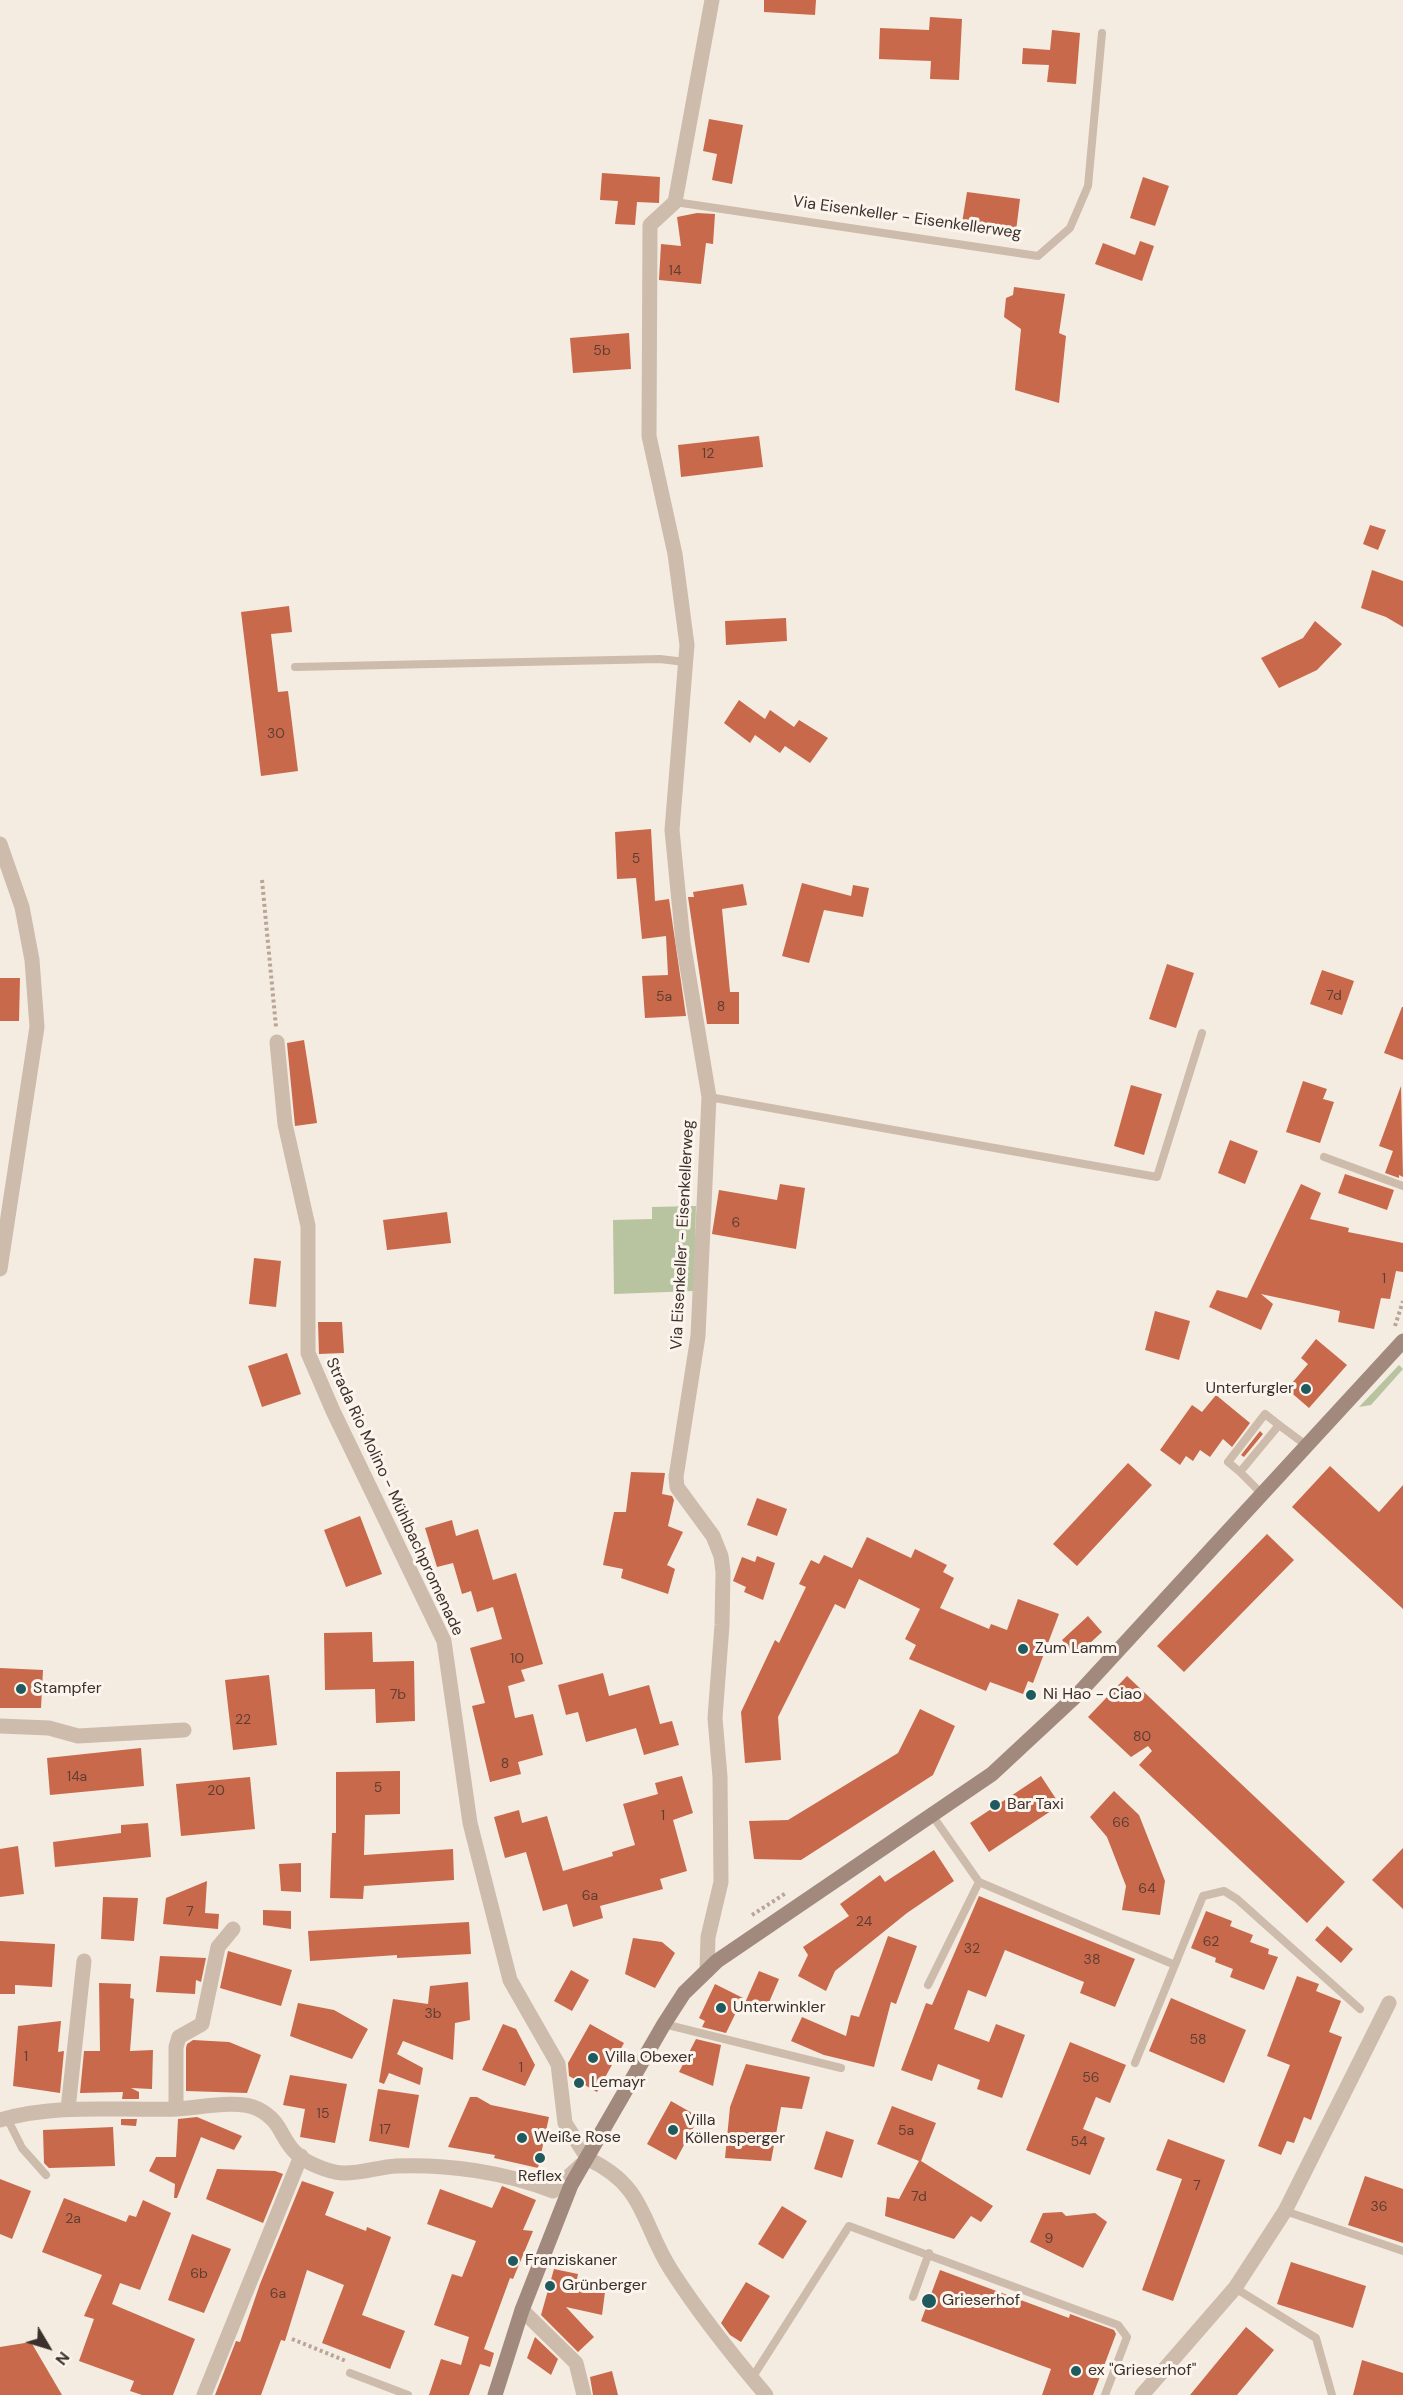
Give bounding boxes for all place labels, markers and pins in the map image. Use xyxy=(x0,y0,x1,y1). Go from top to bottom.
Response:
place label: Unterfurgler xyxy=(1205,1379,1294,1399)
marker: Unterfurgler xyxy=(1299,1382,1313,1396)
place label: Zum Lamm xyxy=(1035,1639,1117,1659)
marker: Zum Lamm xyxy=(1016,1642,1030,1656)
place label: Stampfer xyxy=(33,1679,102,1699)
marker: Stampfer xyxy=(14,1682,28,1696)
place label: Ni Hao - Ciao xyxy=(1043,1685,1142,1705)
marker: Ni Hao - Ciao xyxy=(1024,1688,1038,1702)
place label: Bar Taxi xyxy=(1007,1795,1064,1815)
marker: Bar Taxi xyxy=(988,1798,1002,1812)
place label: Unterwinkler xyxy=(733,1998,826,2018)
marker: Unterwinkler xyxy=(714,2001,728,2015)
place label: Villa Obexer xyxy=(605,2048,693,2068)
marker: Villa Obexer xyxy=(586,2051,600,2065)
place label: Lemayr xyxy=(591,2073,646,2093)
marker: Lemayr xyxy=(572,2076,586,2090)
place label: Villa Köllensperger xyxy=(685,2111,785,2149)
marker: Villa Köllensperger xyxy=(666,2123,680,2137)
place label: Weiße Rose xyxy=(534,2128,621,2148)
marker: Weiße Rose xyxy=(515,2131,529,2145)
marker: Reflex xyxy=(533,2151,547,2165)
place label: Reflex xyxy=(518,2167,562,2187)
place label: Franziskaner xyxy=(525,2251,617,2271)
marker: Franziskaner xyxy=(506,2254,520,2268)
place label: Grünberger xyxy=(562,2276,647,2296)
marker: Grünberger xyxy=(543,2279,557,2293)
place label: Grieserhof xyxy=(942,2291,1020,2311)
marker: Grieserhof xyxy=(920,2292,938,2310)
place label: ex "Grieserhof" xyxy=(1088,2361,1196,2381)
marker: ex "Grieserhof" xyxy=(1069,2364,1083,2378)

